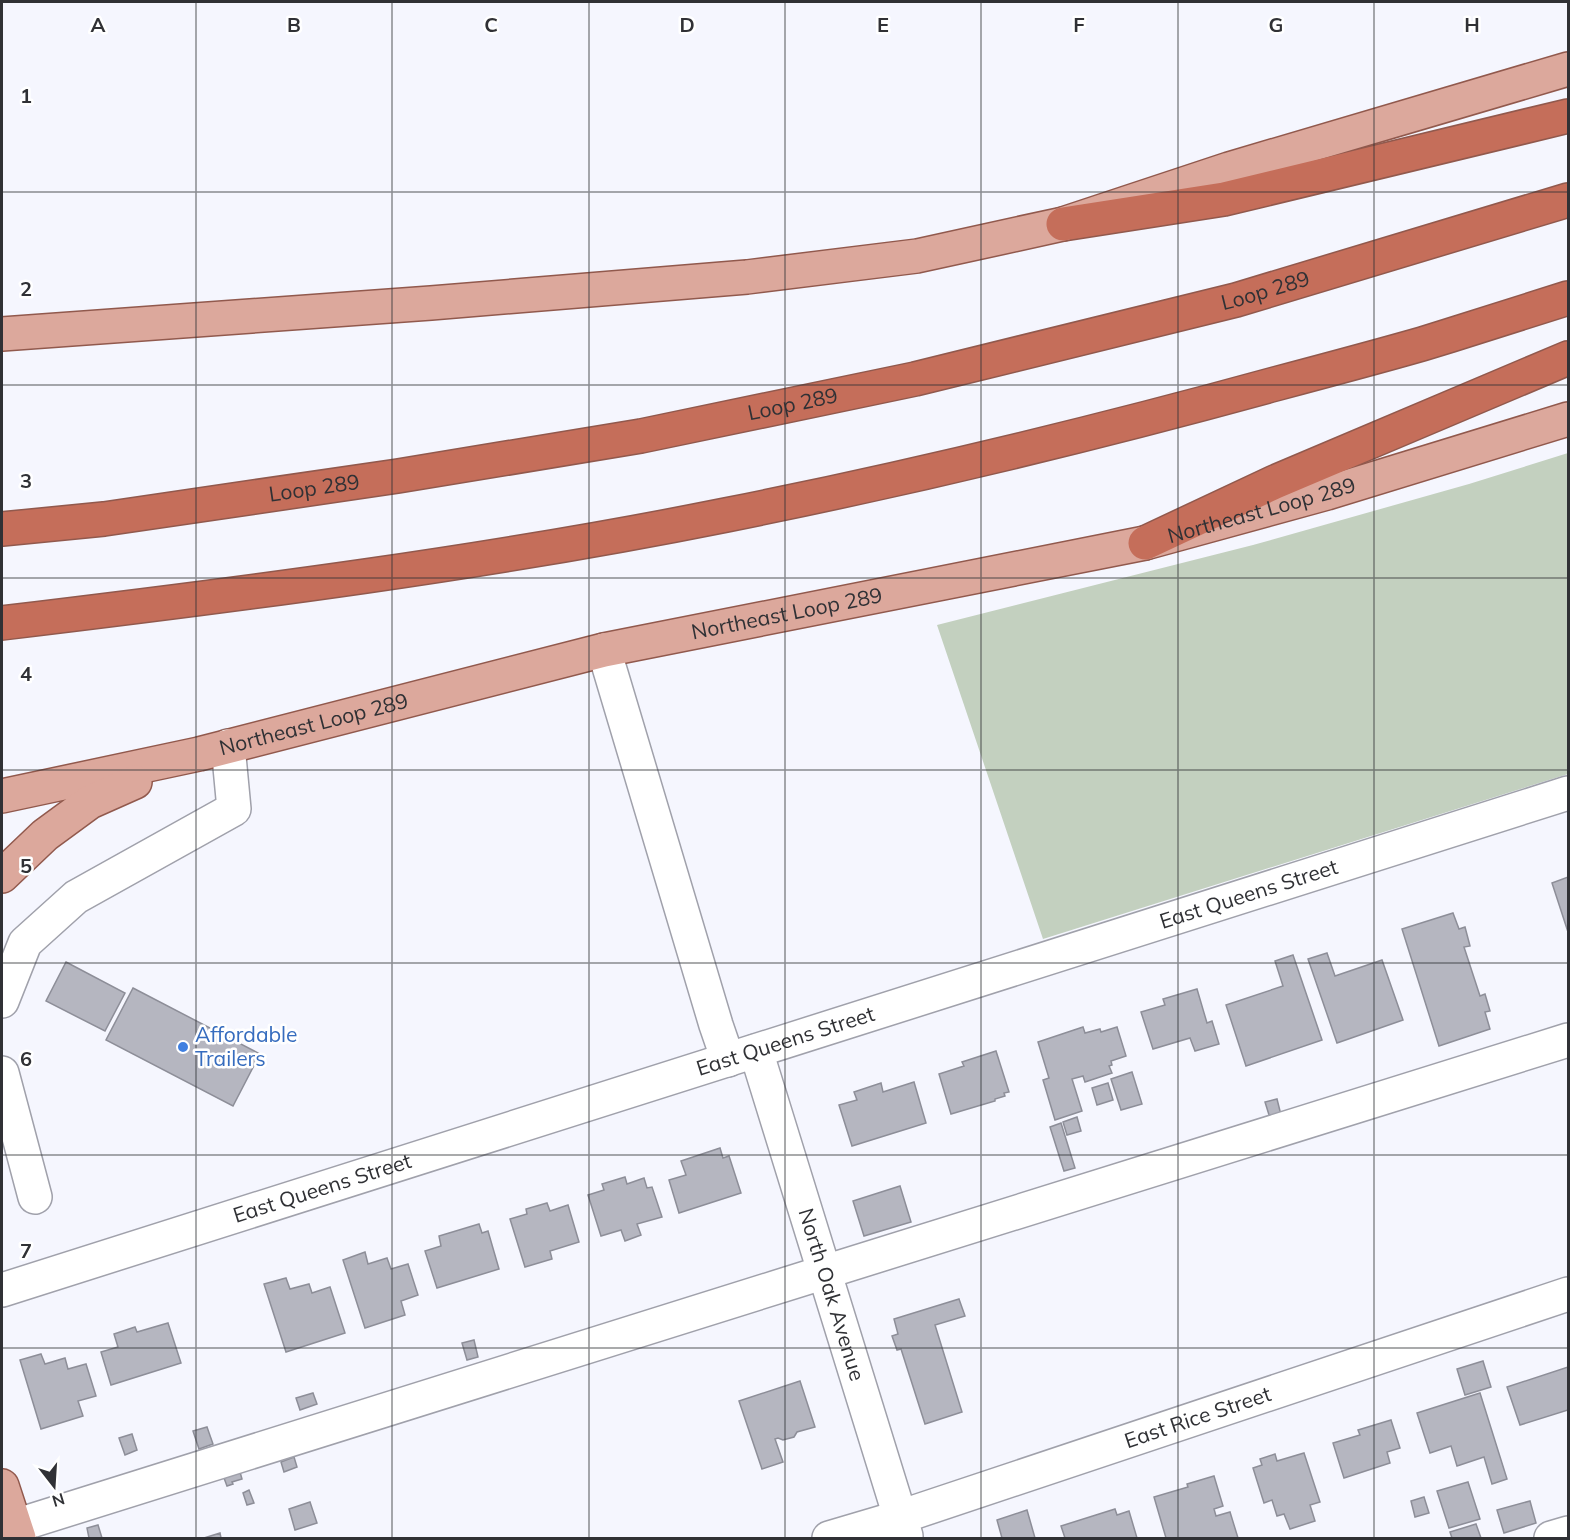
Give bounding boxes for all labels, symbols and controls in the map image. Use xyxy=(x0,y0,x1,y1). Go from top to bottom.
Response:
text: A xyxy=(91,12,106,37)
text: B xyxy=(287,12,301,37)
text: C xyxy=(484,12,498,37)
text: D xyxy=(679,12,695,37)
text: E xyxy=(877,12,889,37)
text: F xyxy=(1073,12,1085,37)
text: G xyxy=(1269,12,1283,37)
text: H xyxy=(1464,12,1480,37)
text: 1 xyxy=(20,83,32,108)
street label: Loop 289 xyxy=(1218,265,1313,315)
text: 2 xyxy=(20,276,32,301)
street label: Loop 289 xyxy=(745,381,840,425)
text: 3 xyxy=(20,468,32,493)
street label: Loop 289 xyxy=(267,468,361,507)
street label: Northeast Loop 289 xyxy=(1164,471,1358,548)
street label: Northeast Loop 289 xyxy=(689,581,884,644)
text: 4 xyxy=(20,661,32,686)
street label: Northeast Loop 289 xyxy=(216,687,411,760)
text: 5 xyxy=(20,853,32,878)
street label: East Queens Street xyxy=(1156,853,1341,934)
street label: East Queens Street xyxy=(693,1000,878,1081)
place label: Affordable Trailers xyxy=(195,1021,298,1071)
marker: Affordable Trailers xyxy=(176,1040,190,1054)
text: 6 xyxy=(20,1046,32,1071)
street label: East Queens Street xyxy=(230,1147,414,1228)
street label: North Oak Avenue xyxy=(793,1205,871,1384)
text: 7 xyxy=(20,1238,32,1263)
street label: East Rice Street xyxy=(1121,1380,1274,1453)
north arrow xyxy=(24,1456,84,1516)
text: N xyxy=(50,1489,67,1512)

